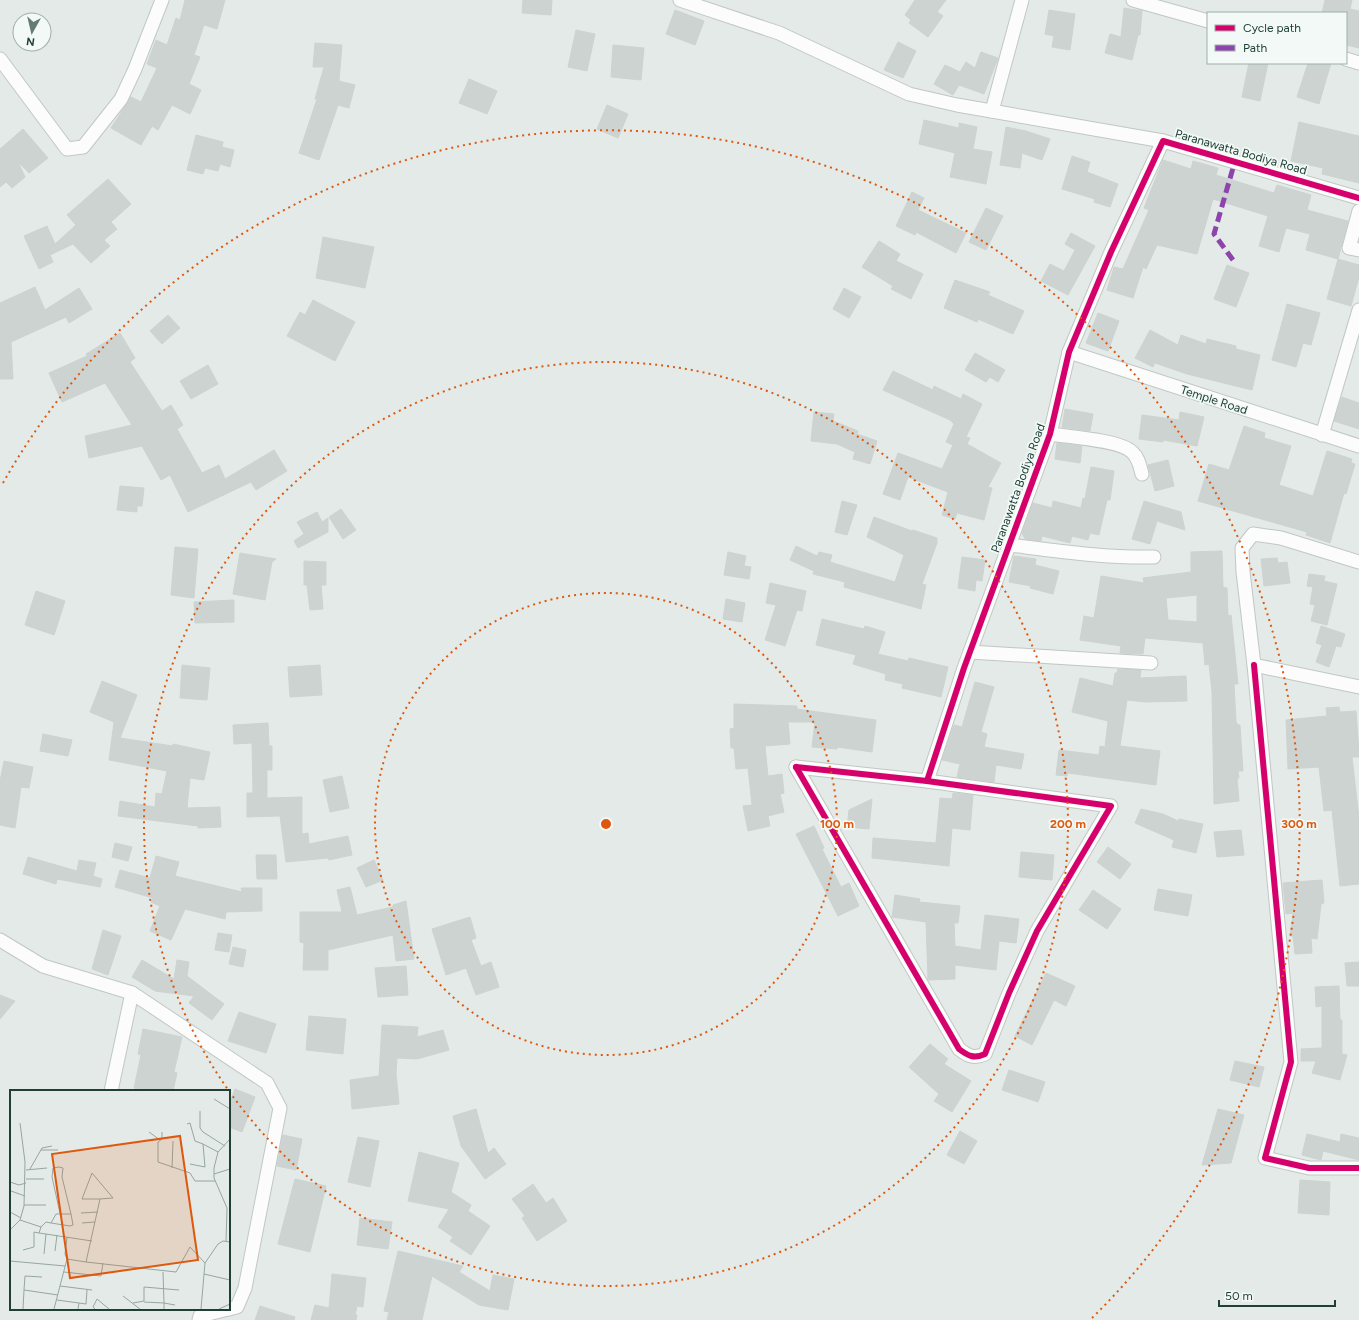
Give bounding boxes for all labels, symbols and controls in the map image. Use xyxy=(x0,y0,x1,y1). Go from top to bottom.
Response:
north arrow xyxy=(12,12,52,52)
legend xyxy=(1207,12,1347,64)
text: Cycle path xyxy=(1243,21,1301,35)
text: N xyxy=(26,34,36,48)
text: Path xyxy=(1243,41,1267,55)
street label: Paranawatta Bodiya Road xyxy=(1174,126,1308,178)
street label: Temple Road xyxy=(1179,383,1249,417)
street label: Paranawatta Bodiya Road xyxy=(988,422,1048,554)
centre of rings xyxy=(599,817,613,831)
text: 100 m xyxy=(820,817,854,831)
text: 200 m xyxy=(1050,817,1086,831)
text: 300 m xyxy=(1281,817,1317,831)
inset map xyxy=(10,1090,230,1310)
scale bar xyxy=(1219,1282,1335,1308)
text: 50 m xyxy=(1225,1289,1253,1303)

